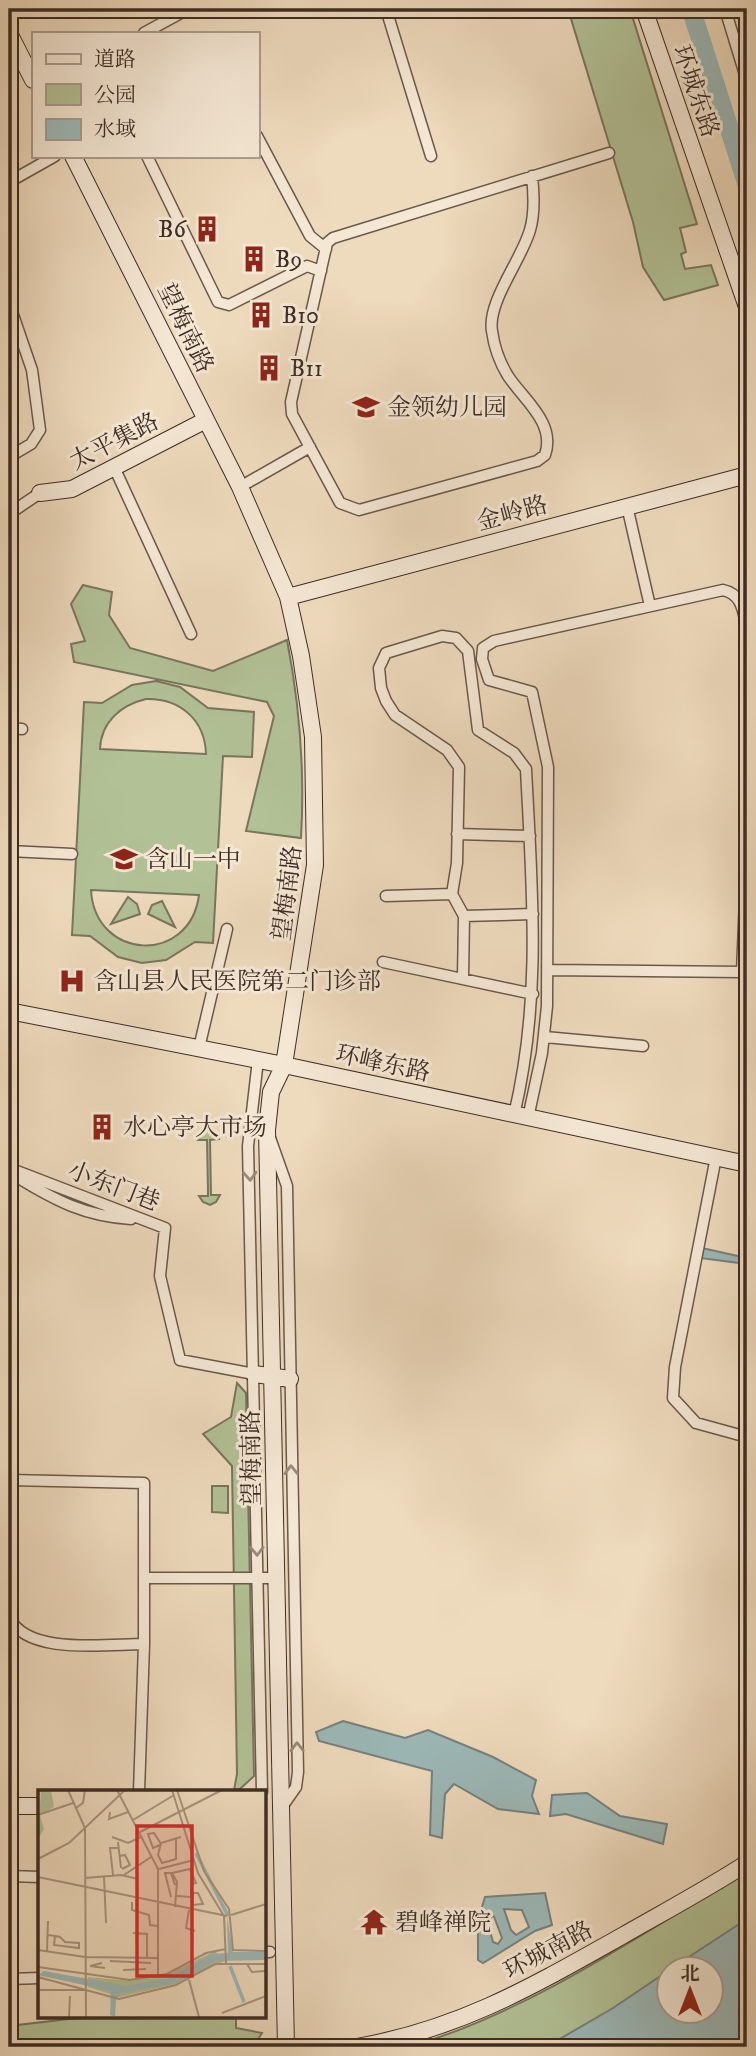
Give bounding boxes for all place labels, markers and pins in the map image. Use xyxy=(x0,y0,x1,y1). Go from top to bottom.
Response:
building icon: B6 xyxy=(192,214,222,244)
place label: B6 xyxy=(158,215,188,245)
building icon: B9 xyxy=(239,244,269,274)
place label: B9 xyxy=(275,245,302,275)
building icon: B10 xyxy=(246,300,276,330)
place label: B10 xyxy=(282,301,319,331)
building icon: B11 xyxy=(254,353,284,383)
place label: B11 xyxy=(290,354,323,384)
school or university icon: 金领幼儿园 xyxy=(351,392,381,422)
place label: 金领幼儿园 xyxy=(387,393,507,423)
school or university icon: 含山一中 xyxy=(109,844,139,874)
place label: 含山一中 xyxy=(145,845,241,875)
hospital icon: 含山县人民医院第二门诊部 xyxy=(57,966,87,996)
place label: 含山县人民医院第二门诊部 xyxy=(93,967,381,997)
building icon: 水心亭大市场 xyxy=(87,1112,117,1142)
place label: 水心亭大市场 xyxy=(123,1113,267,1143)
temple icon: 碧峰禅院 xyxy=(359,1907,389,1937)
place label: 碧峰禅院 xyxy=(395,1908,491,1938)

